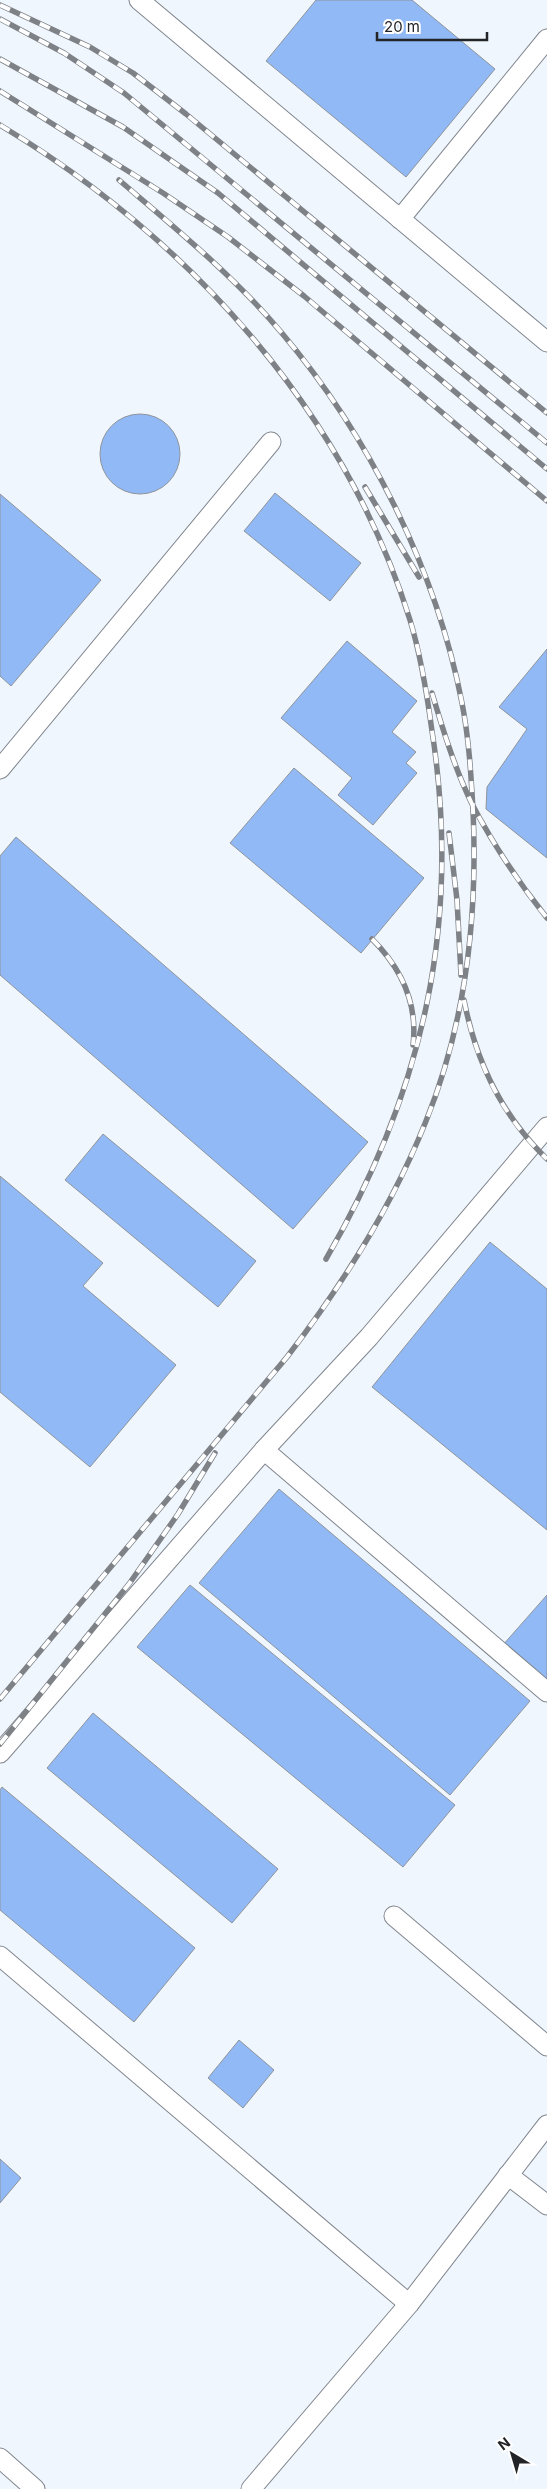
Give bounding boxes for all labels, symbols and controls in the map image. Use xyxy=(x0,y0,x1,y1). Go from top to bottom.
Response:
scale bar xyxy=(377,10,487,42)
text: 20 m xyxy=(384,17,420,36)
north arrow xyxy=(487,2429,537,2479)
text: N xyxy=(494,2433,513,2453)

